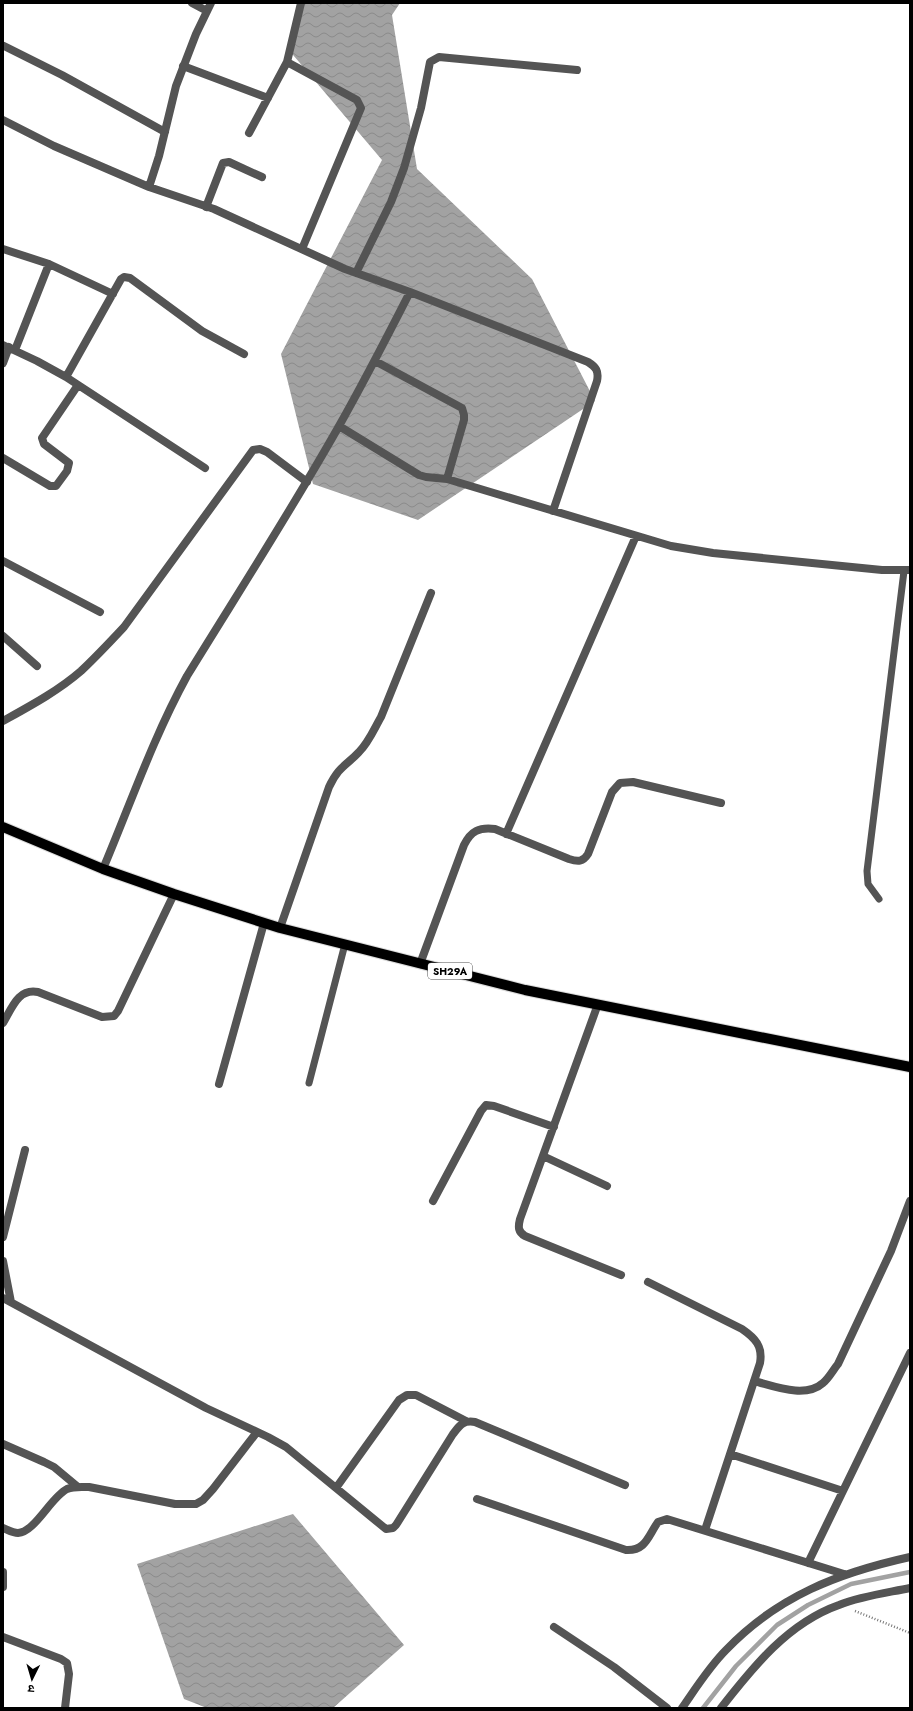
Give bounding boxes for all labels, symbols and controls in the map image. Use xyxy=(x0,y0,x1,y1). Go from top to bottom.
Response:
road number: SH29A xyxy=(428,963,472,979)
north arrow xyxy=(12,1659,52,1699)
text: उ xyxy=(27,1681,35,1697)

